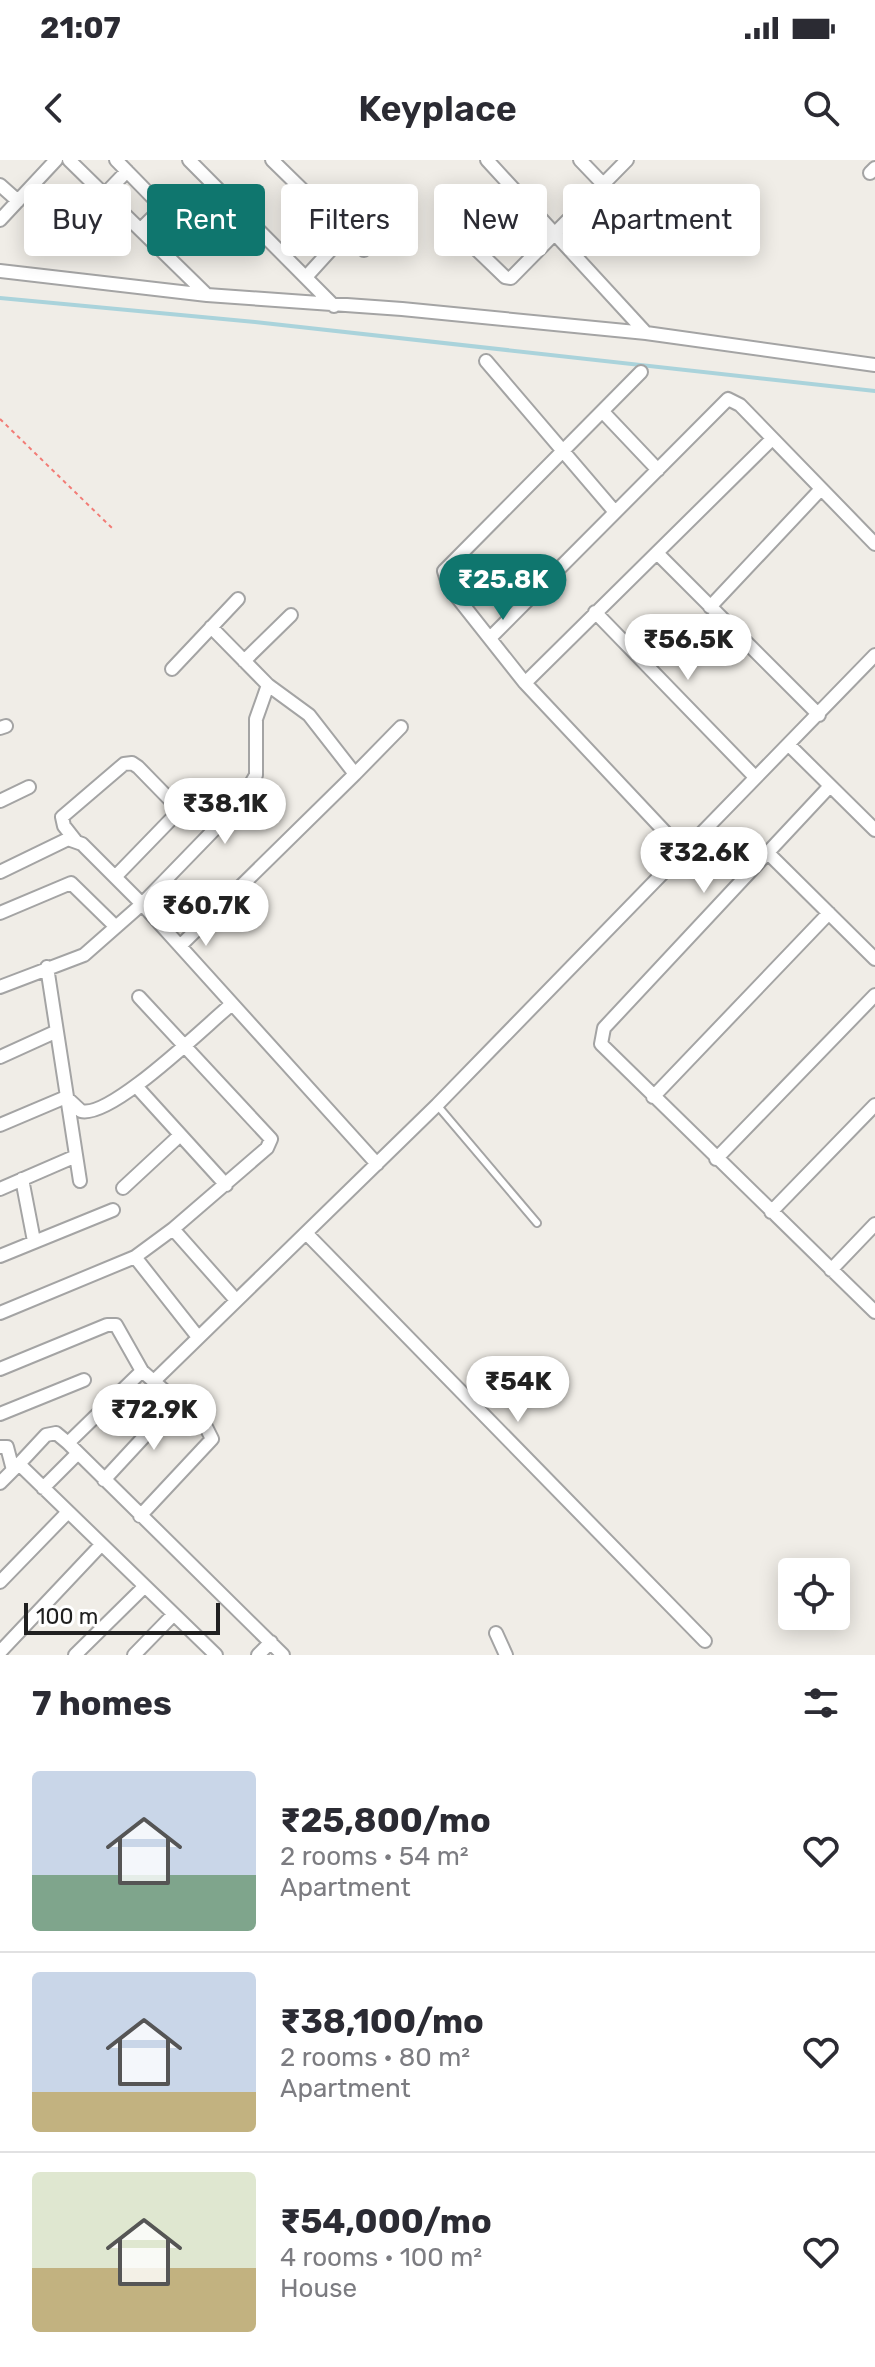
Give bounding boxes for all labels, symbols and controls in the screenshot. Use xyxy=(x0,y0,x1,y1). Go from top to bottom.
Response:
text: 21:07 xyxy=(40,10,121,46)
icon: back xyxy=(32,86,76,130)
icon: search xyxy=(799,86,843,130)
text: Keyplace xyxy=(358,87,517,130)
chip: Buy xyxy=(24,184,131,256)
chip: Rent xyxy=(147,184,265,256)
chip: Filters xyxy=(281,184,418,256)
chip: New xyxy=(434,184,547,256)
chip: Apartment xyxy=(563,184,760,256)
pin: ₹25.8K xyxy=(438,554,568,622)
text: ₹25.8K xyxy=(457,564,549,595)
pin: ₹56.5K xyxy=(623,614,753,682)
text: ₹56.5K xyxy=(643,624,733,655)
pin: ₹38.1K xyxy=(160,778,290,846)
text: ₹38.1K xyxy=(182,788,268,819)
pin: ₹32.6K xyxy=(639,827,769,895)
text: ₹32.6K xyxy=(658,837,750,868)
pin: ₹60.7K xyxy=(141,880,271,948)
text: ₹60.7K xyxy=(162,890,250,921)
pin: ₹54K xyxy=(471,1356,565,1424)
text: ₹54K xyxy=(484,1366,552,1397)
pin: ₹72.9K xyxy=(89,1384,219,1452)
text: ₹72.9K xyxy=(110,1394,198,1425)
map controls xyxy=(778,1558,850,1630)
button: locate xyxy=(778,1558,850,1630)
scale bar xyxy=(24,1599,220,1635)
text: 100 m xyxy=(36,1603,98,1630)
icon: filters xyxy=(799,1681,843,1725)
text: 7 homes xyxy=(32,1683,172,1724)
text: ₹25,800/mo xyxy=(280,1800,491,1841)
icon: home xyxy=(96,1803,192,1899)
icon: heart xyxy=(799,1829,843,1873)
text: 2 rooms · 54 m² xyxy=(280,1841,469,1872)
text: Apartment xyxy=(280,1872,411,1903)
text: ₹38,100/mo xyxy=(280,2001,484,2042)
icon: home xyxy=(96,2004,192,2100)
icon: heart xyxy=(799,2030,843,2074)
text: 2 rooms · 80 m² xyxy=(280,2042,470,2073)
text: Apartment xyxy=(280,2073,411,2104)
text: ₹54,000/mo xyxy=(280,2201,492,2242)
icon: home xyxy=(96,2204,192,2300)
icon: heart xyxy=(799,2230,843,2274)
text: 4 rooms · 100 m² xyxy=(280,2242,482,2273)
text: House xyxy=(280,2273,357,2304)

